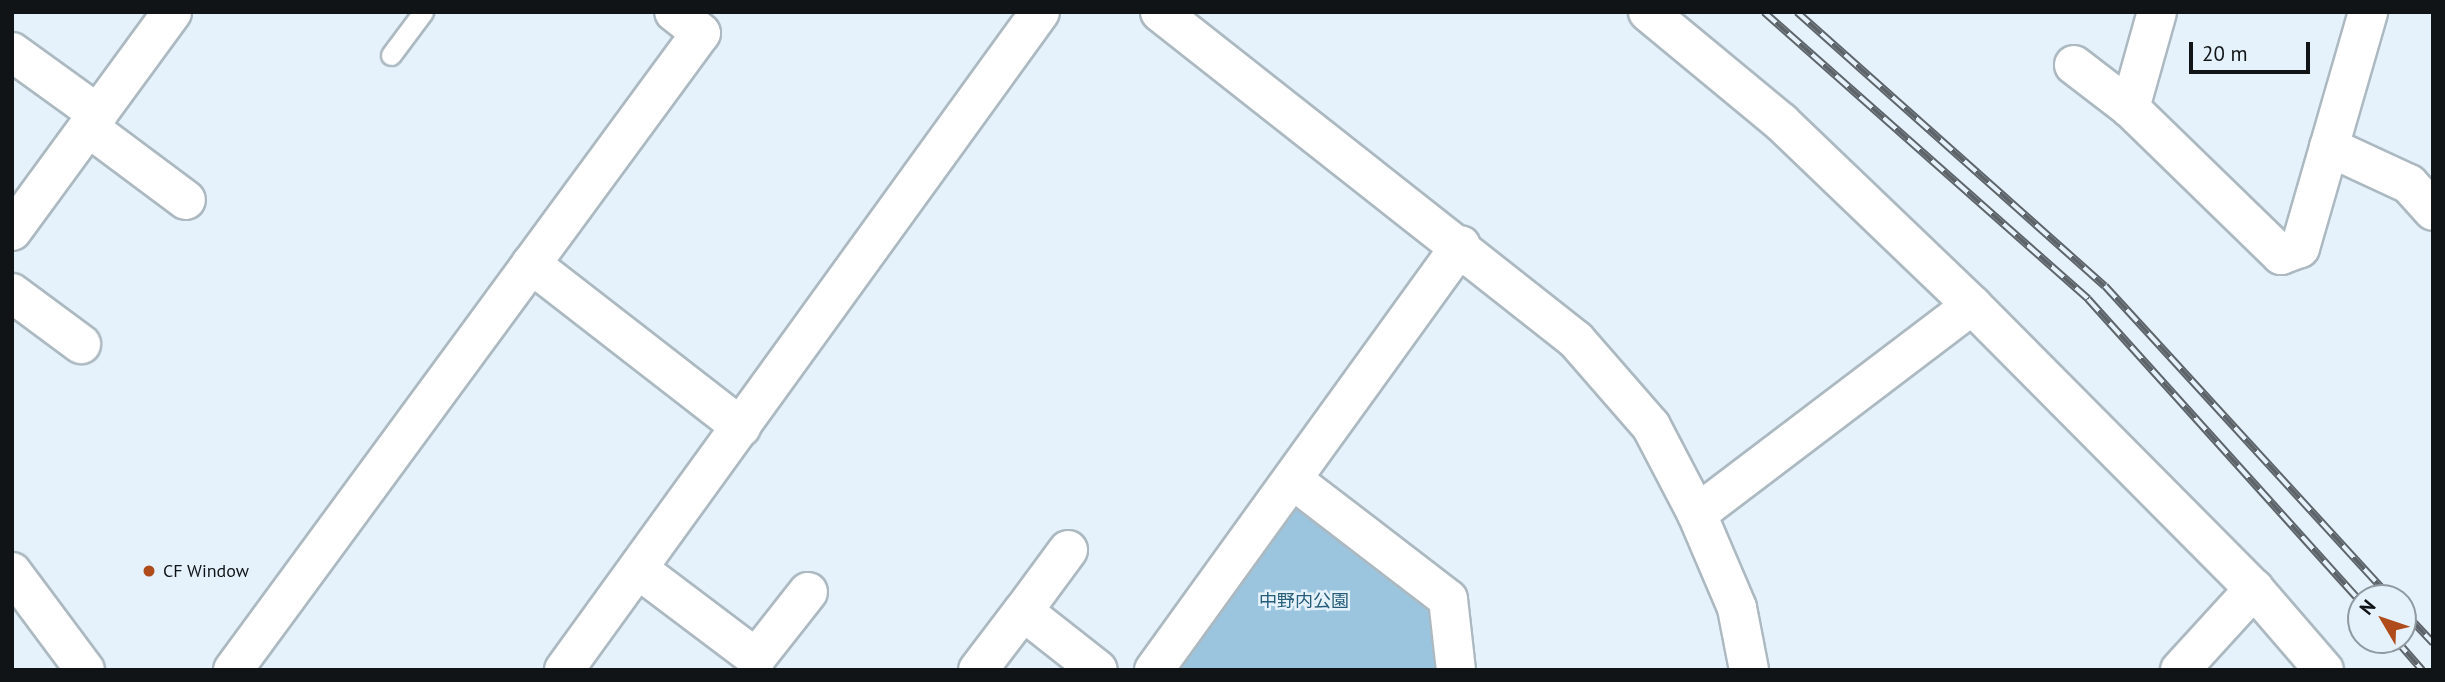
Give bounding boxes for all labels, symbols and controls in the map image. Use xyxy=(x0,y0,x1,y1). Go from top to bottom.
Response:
scale bar xyxy=(2193,28,2314,72)
text: 20 m xyxy=(2202,40,2248,67)
place label: CF Window xyxy=(163,560,249,582)
marker: CF Window xyxy=(141,563,157,579)
north arrow xyxy=(2347,584,2417,654)
park label: 中野内公園 xyxy=(1259,590,1349,612)
text: N xyxy=(2354,595,2380,619)

